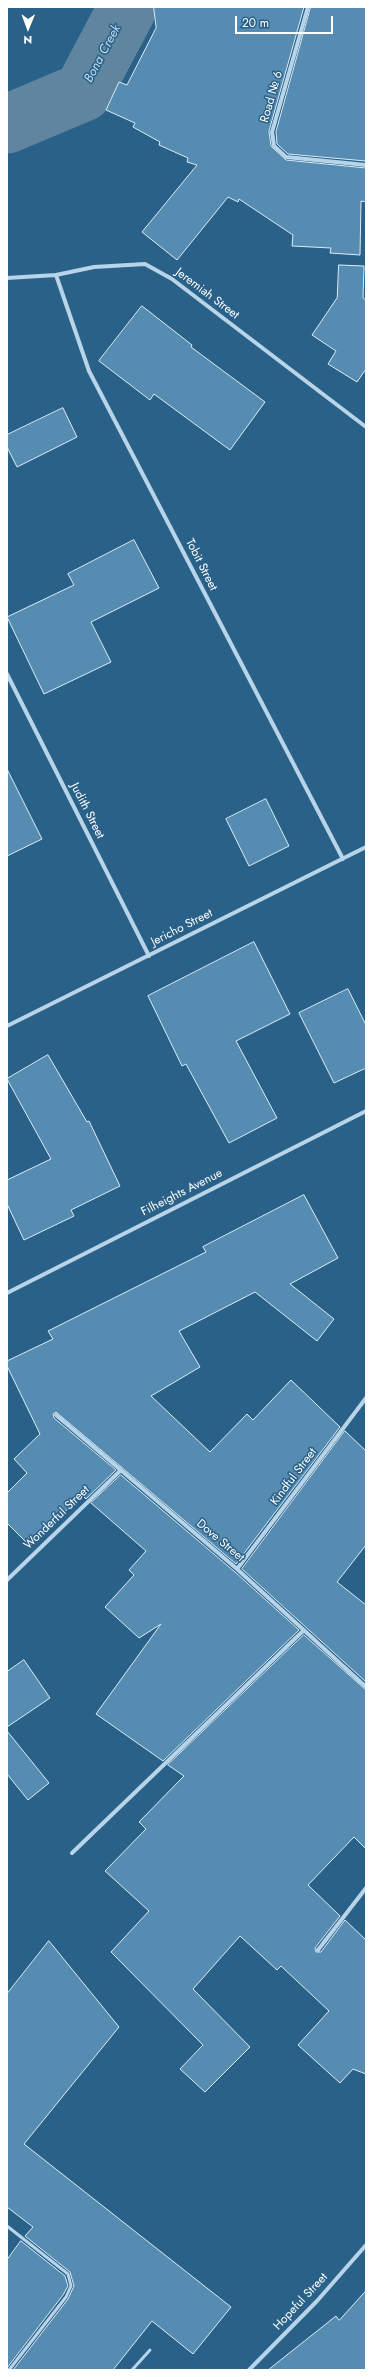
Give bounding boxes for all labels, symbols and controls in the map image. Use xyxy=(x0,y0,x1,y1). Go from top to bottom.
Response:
north arrow xyxy=(8,8,48,48)
scale bar xyxy=(237,8,335,34)
text: 20 m xyxy=(242,14,269,32)
water label: Bona Creek xyxy=(81,23,125,85)
text: N xyxy=(23,32,32,48)
street label: Road № 6 xyxy=(258,70,286,124)
street label: Jeremiah Street xyxy=(172,265,242,323)
street label: Tobit Street xyxy=(182,537,220,593)
street label: Judith Street xyxy=(67,781,107,841)
street label: Jericho Street xyxy=(149,906,215,950)
street label: Filheights Avenue xyxy=(139,1166,225,1220)
street label: Kindful Street xyxy=(268,1446,320,1508)
street label: Wonderful Street xyxy=(21,1483,93,1553)
street label: Dove Street xyxy=(193,1517,247,1565)
street label: Hopeful Street xyxy=(271,2270,331,2334)

